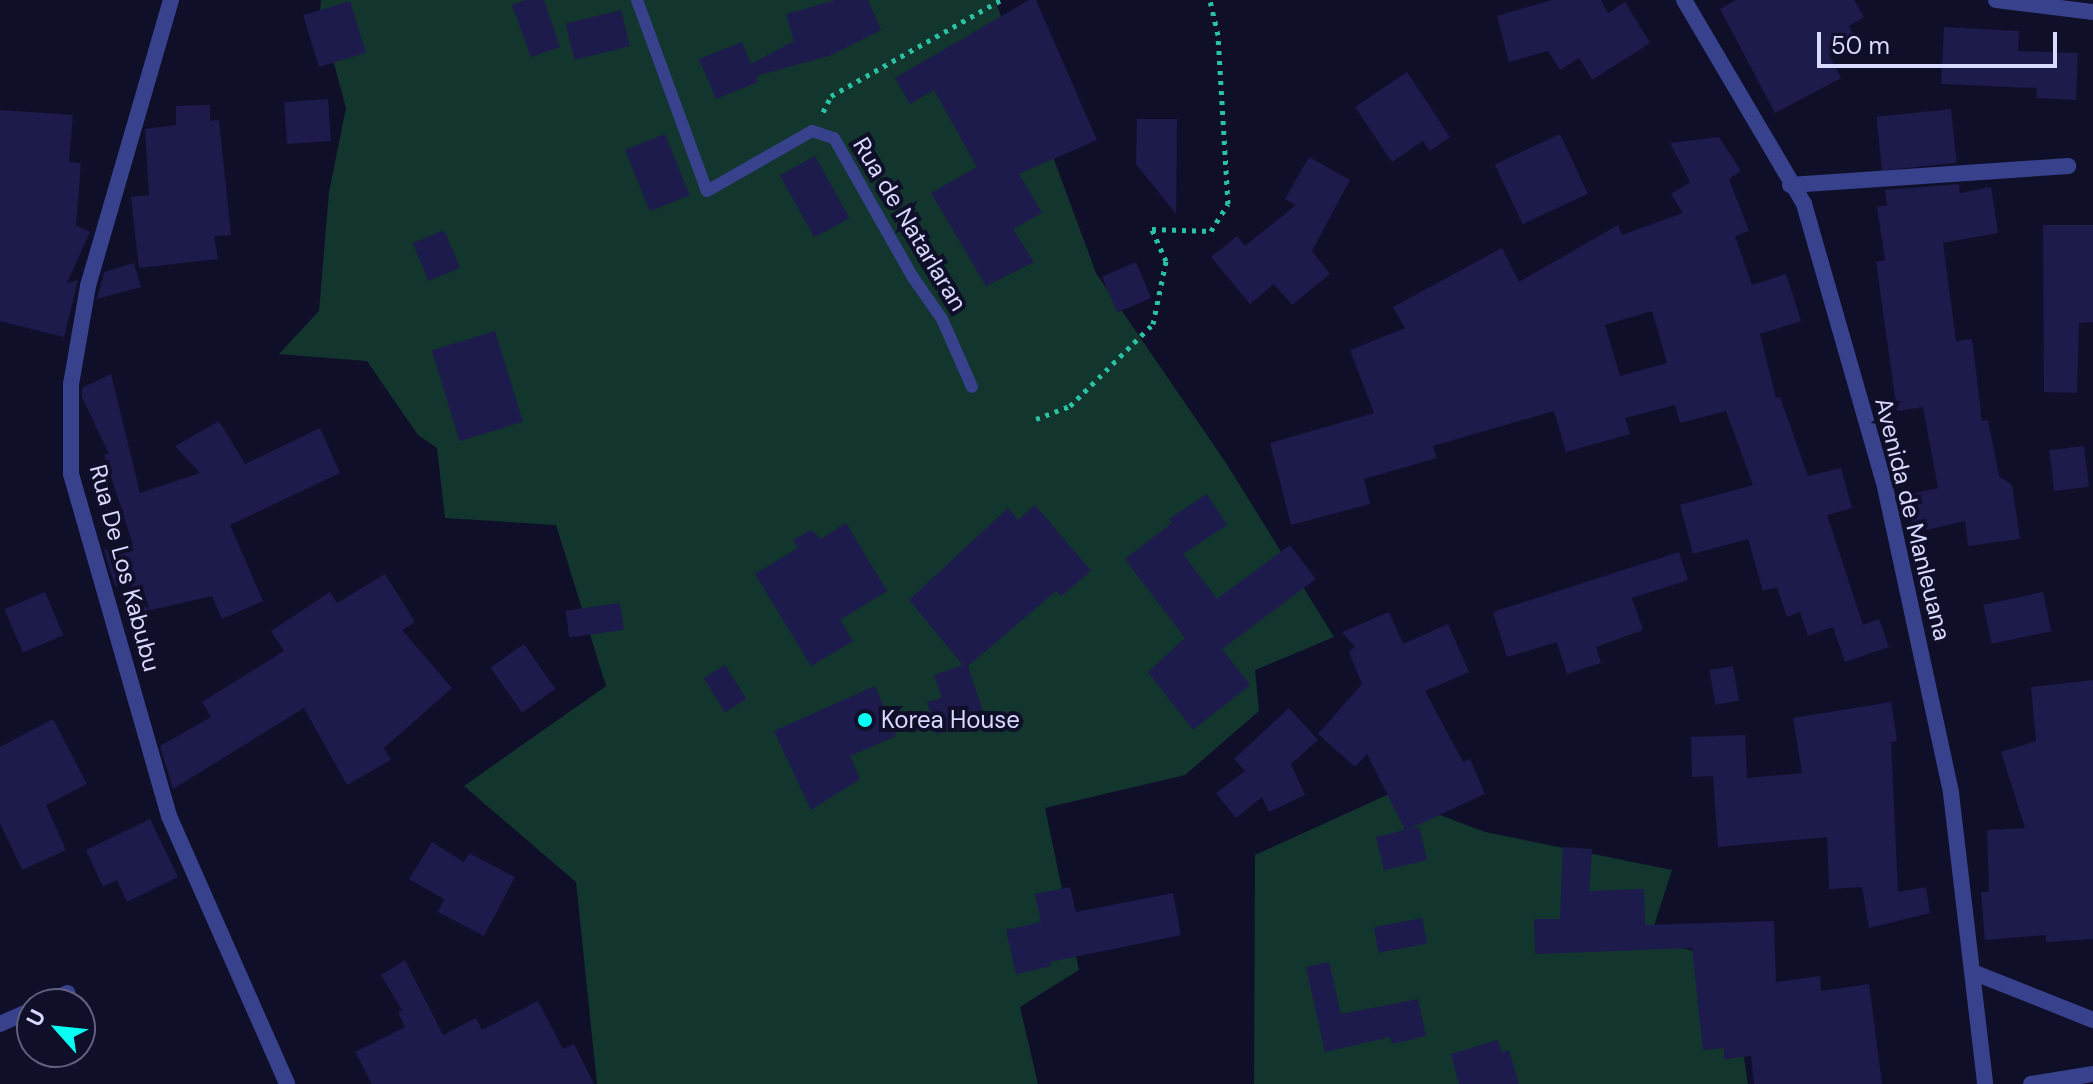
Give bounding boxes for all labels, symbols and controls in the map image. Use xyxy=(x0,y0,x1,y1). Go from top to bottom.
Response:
scale bar xyxy=(1821,16,2061,66)
text: 50 m xyxy=(1831,30,1890,61)
street label: Rua de Natarlaran xyxy=(847,132,973,316)
street label: Avenida de Manleuana xyxy=(1869,395,1957,643)
street label: Rua De Los Kabubu xyxy=(84,461,166,675)
place label: Korea House xyxy=(881,706,1020,734)
marker: Korea House xyxy=(856,711,874,729)
north arrow xyxy=(16,988,96,1068)
text: U xyxy=(20,1004,52,1031)

